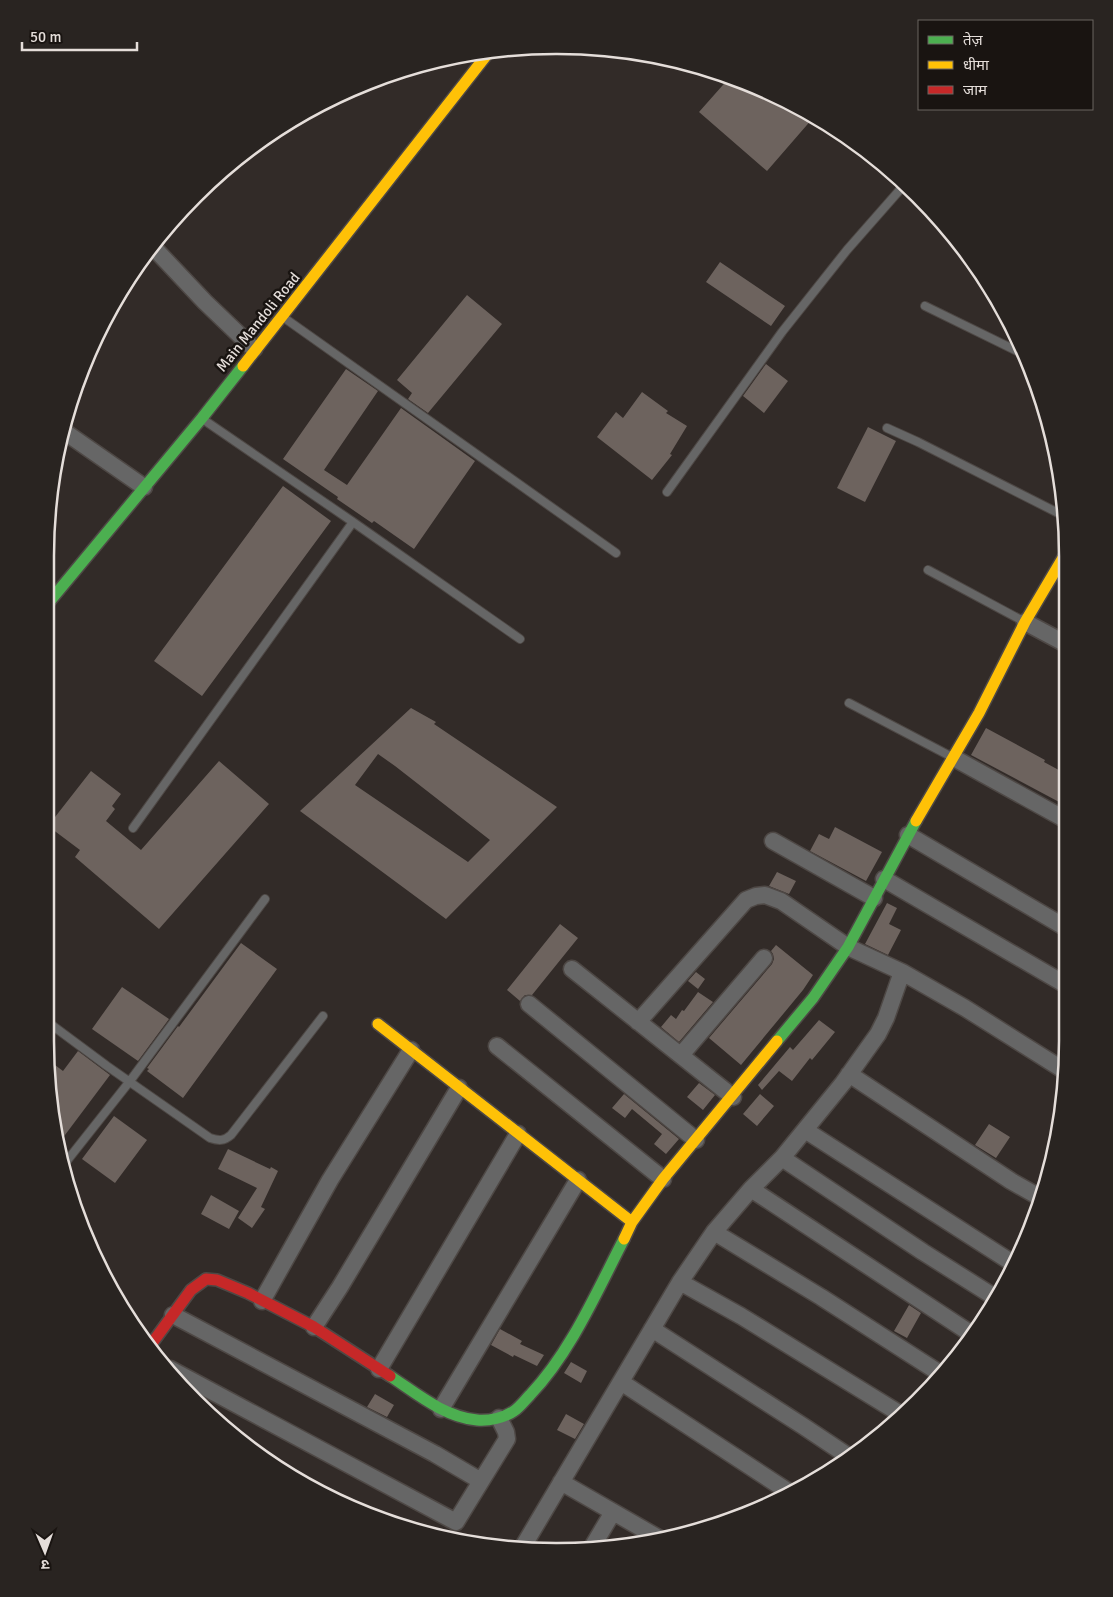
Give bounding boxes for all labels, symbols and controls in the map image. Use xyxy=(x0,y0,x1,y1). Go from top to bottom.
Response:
scale bar xyxy=(22,20,138,52)
legend xyxy=(918,20,1093,110)
text: 50 m xyxy=(30,28,61,46)
text: तेज़ xyxy=(963,31,984,49)
text: धीमा xyxy=(963,56,990,74)
text: जाम xyxy=(963,81,988,99)
street label: Main Mandoli Road xyxy=(212,269,304,375)
north arrow xyxy=(20,1527,70,1577)
text: उ xyxy=(40,1556,50,1573)

